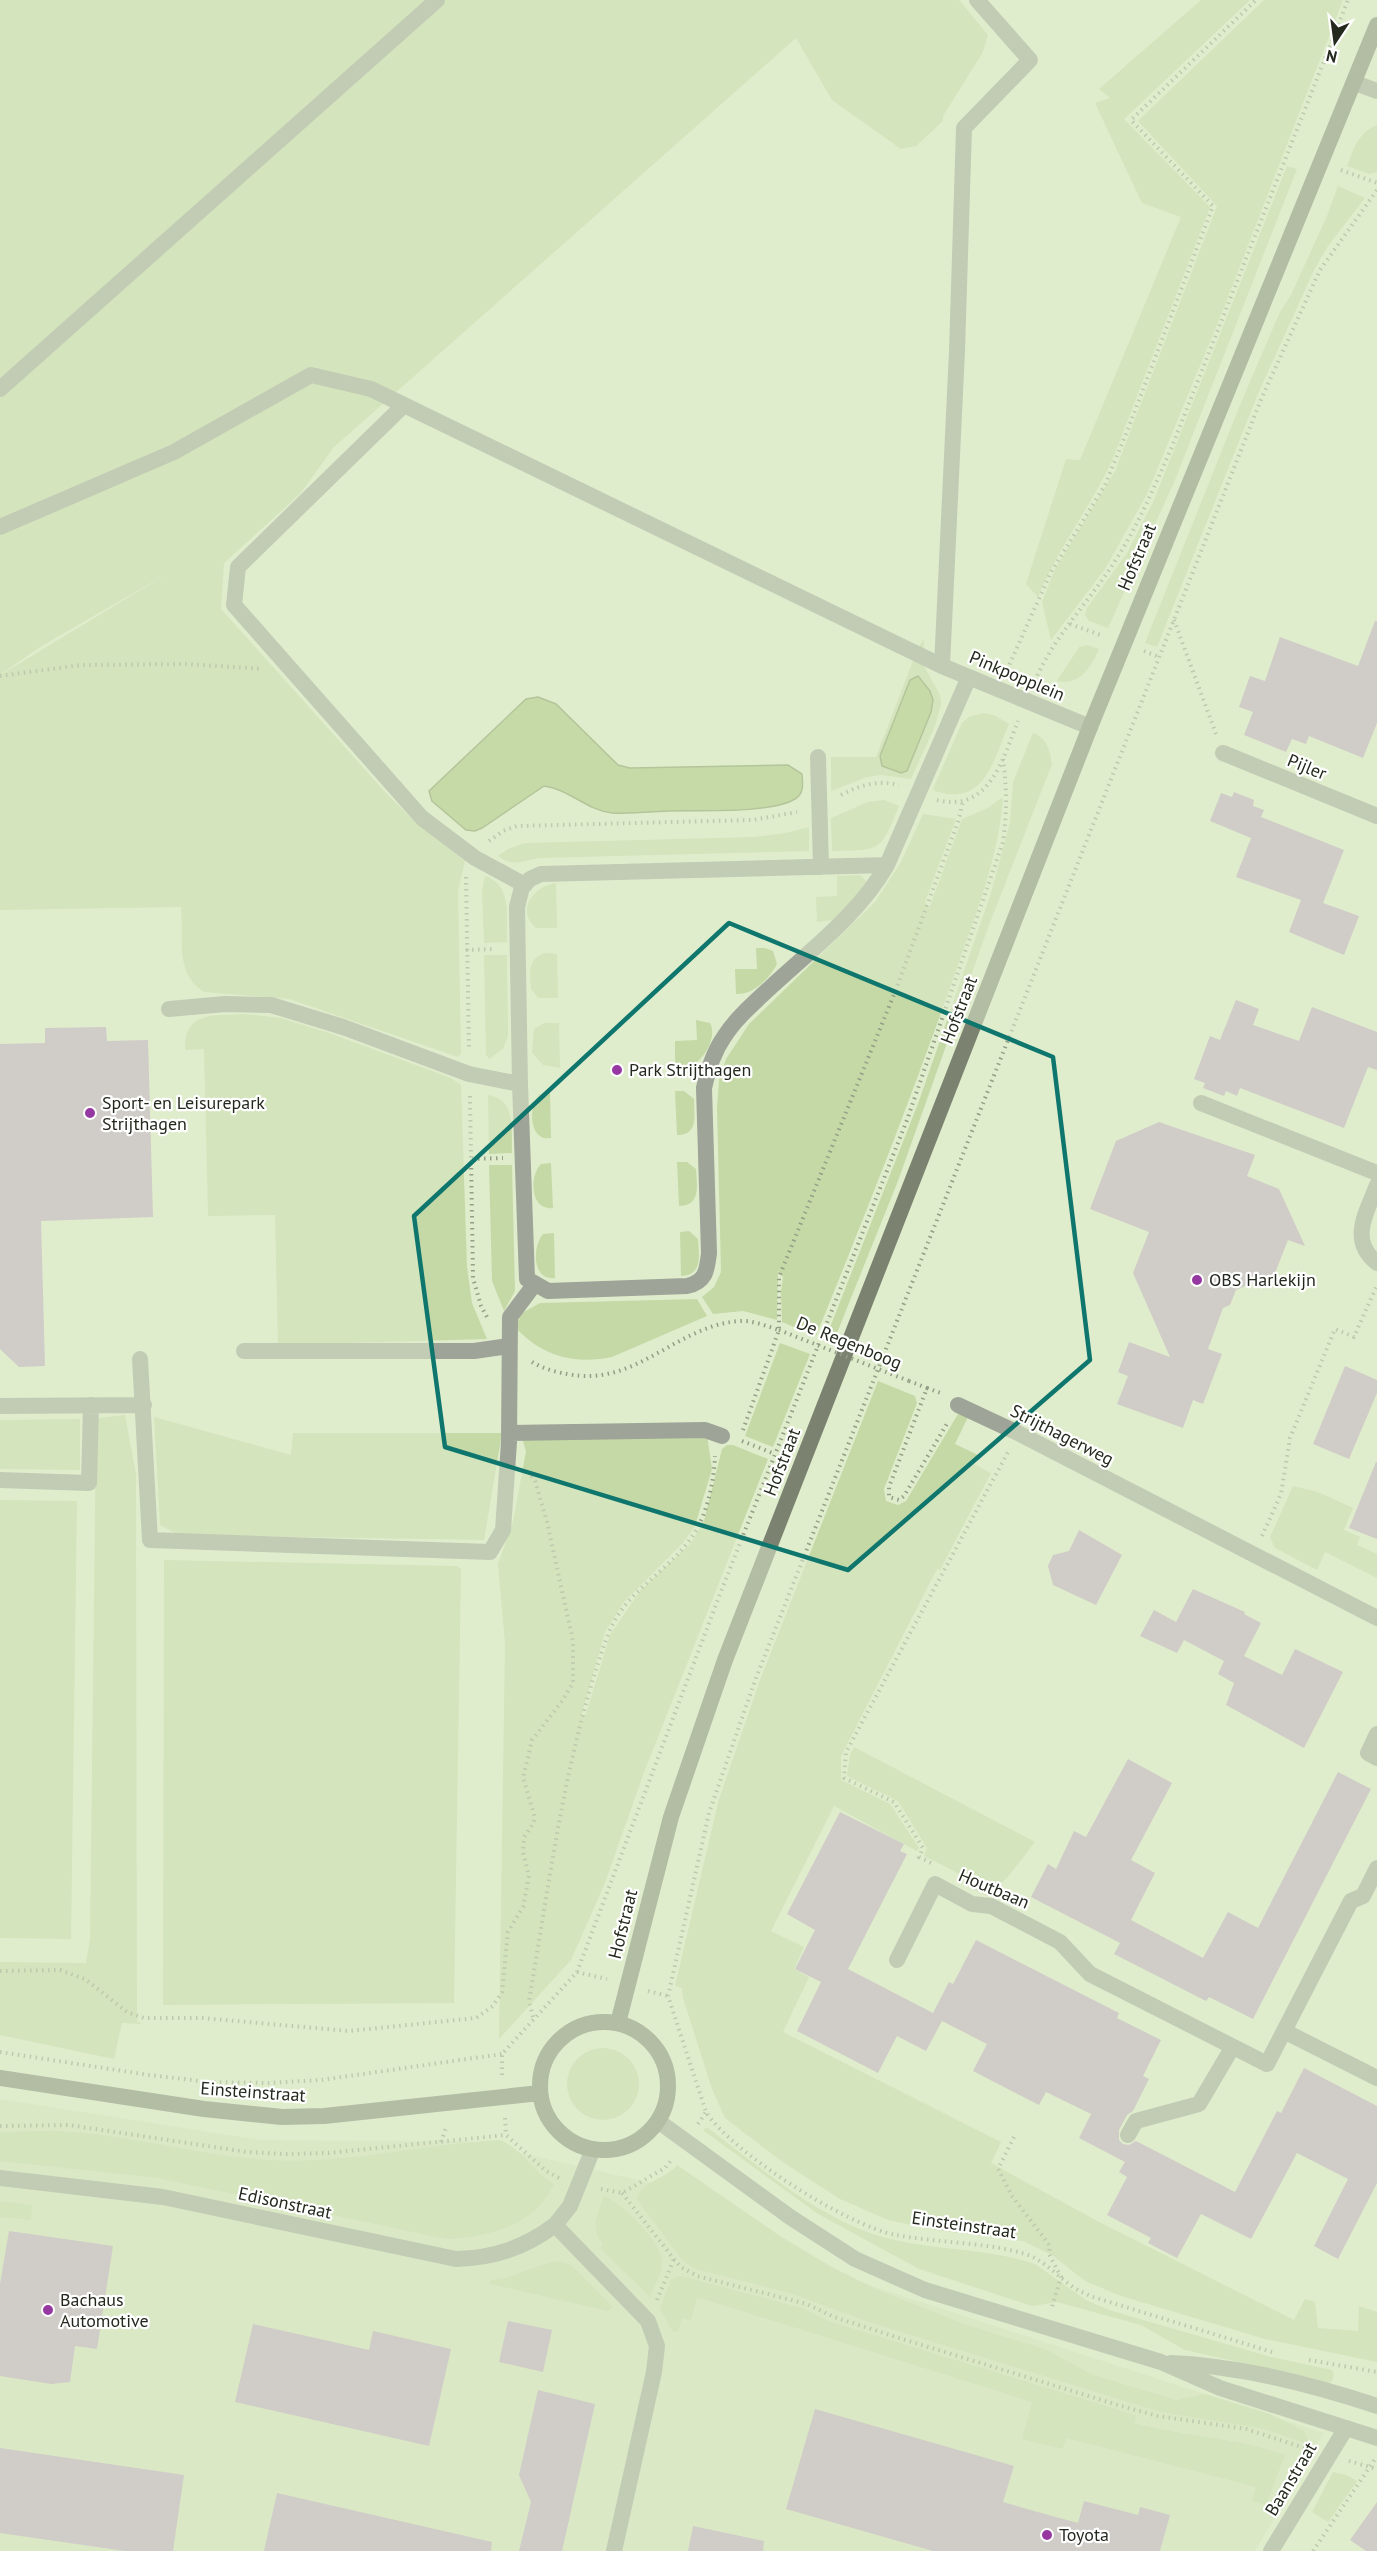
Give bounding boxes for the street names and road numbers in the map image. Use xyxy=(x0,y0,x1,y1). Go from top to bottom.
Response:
street label: Hofstraat xyxy=(1112,520,1161,594)
street label: Pinkpopplein xyxy=(966,645,1068,706)
street label: Pijler xyxy=(1284,748,1330,785)
street label: Hofstraat xyxy=(935,973,982,1047)
street label: De Regenboog xyxy=(793,1311,905,1374)
street label: Strijthagerweg xyxy=(1007,1399,1118,1470)
street label: Hofstraat xyxy=(758,1425,805,1499)
street label: Houtbaan xyxy=(955,1863,1033,1914)
street label: Hofstraat xyxy=(603,1887,642,1961)
street label: Einsteinstraat xyxy=(200,2076,306,2107)
street label: Edisonstraat xyxy=(236,2181,334,2224)
street label: Einsteinstraat xyxy=(910,2206,1018,2243)
street label: Baanstraat xyxy=(1260,2438,1322,2520)

